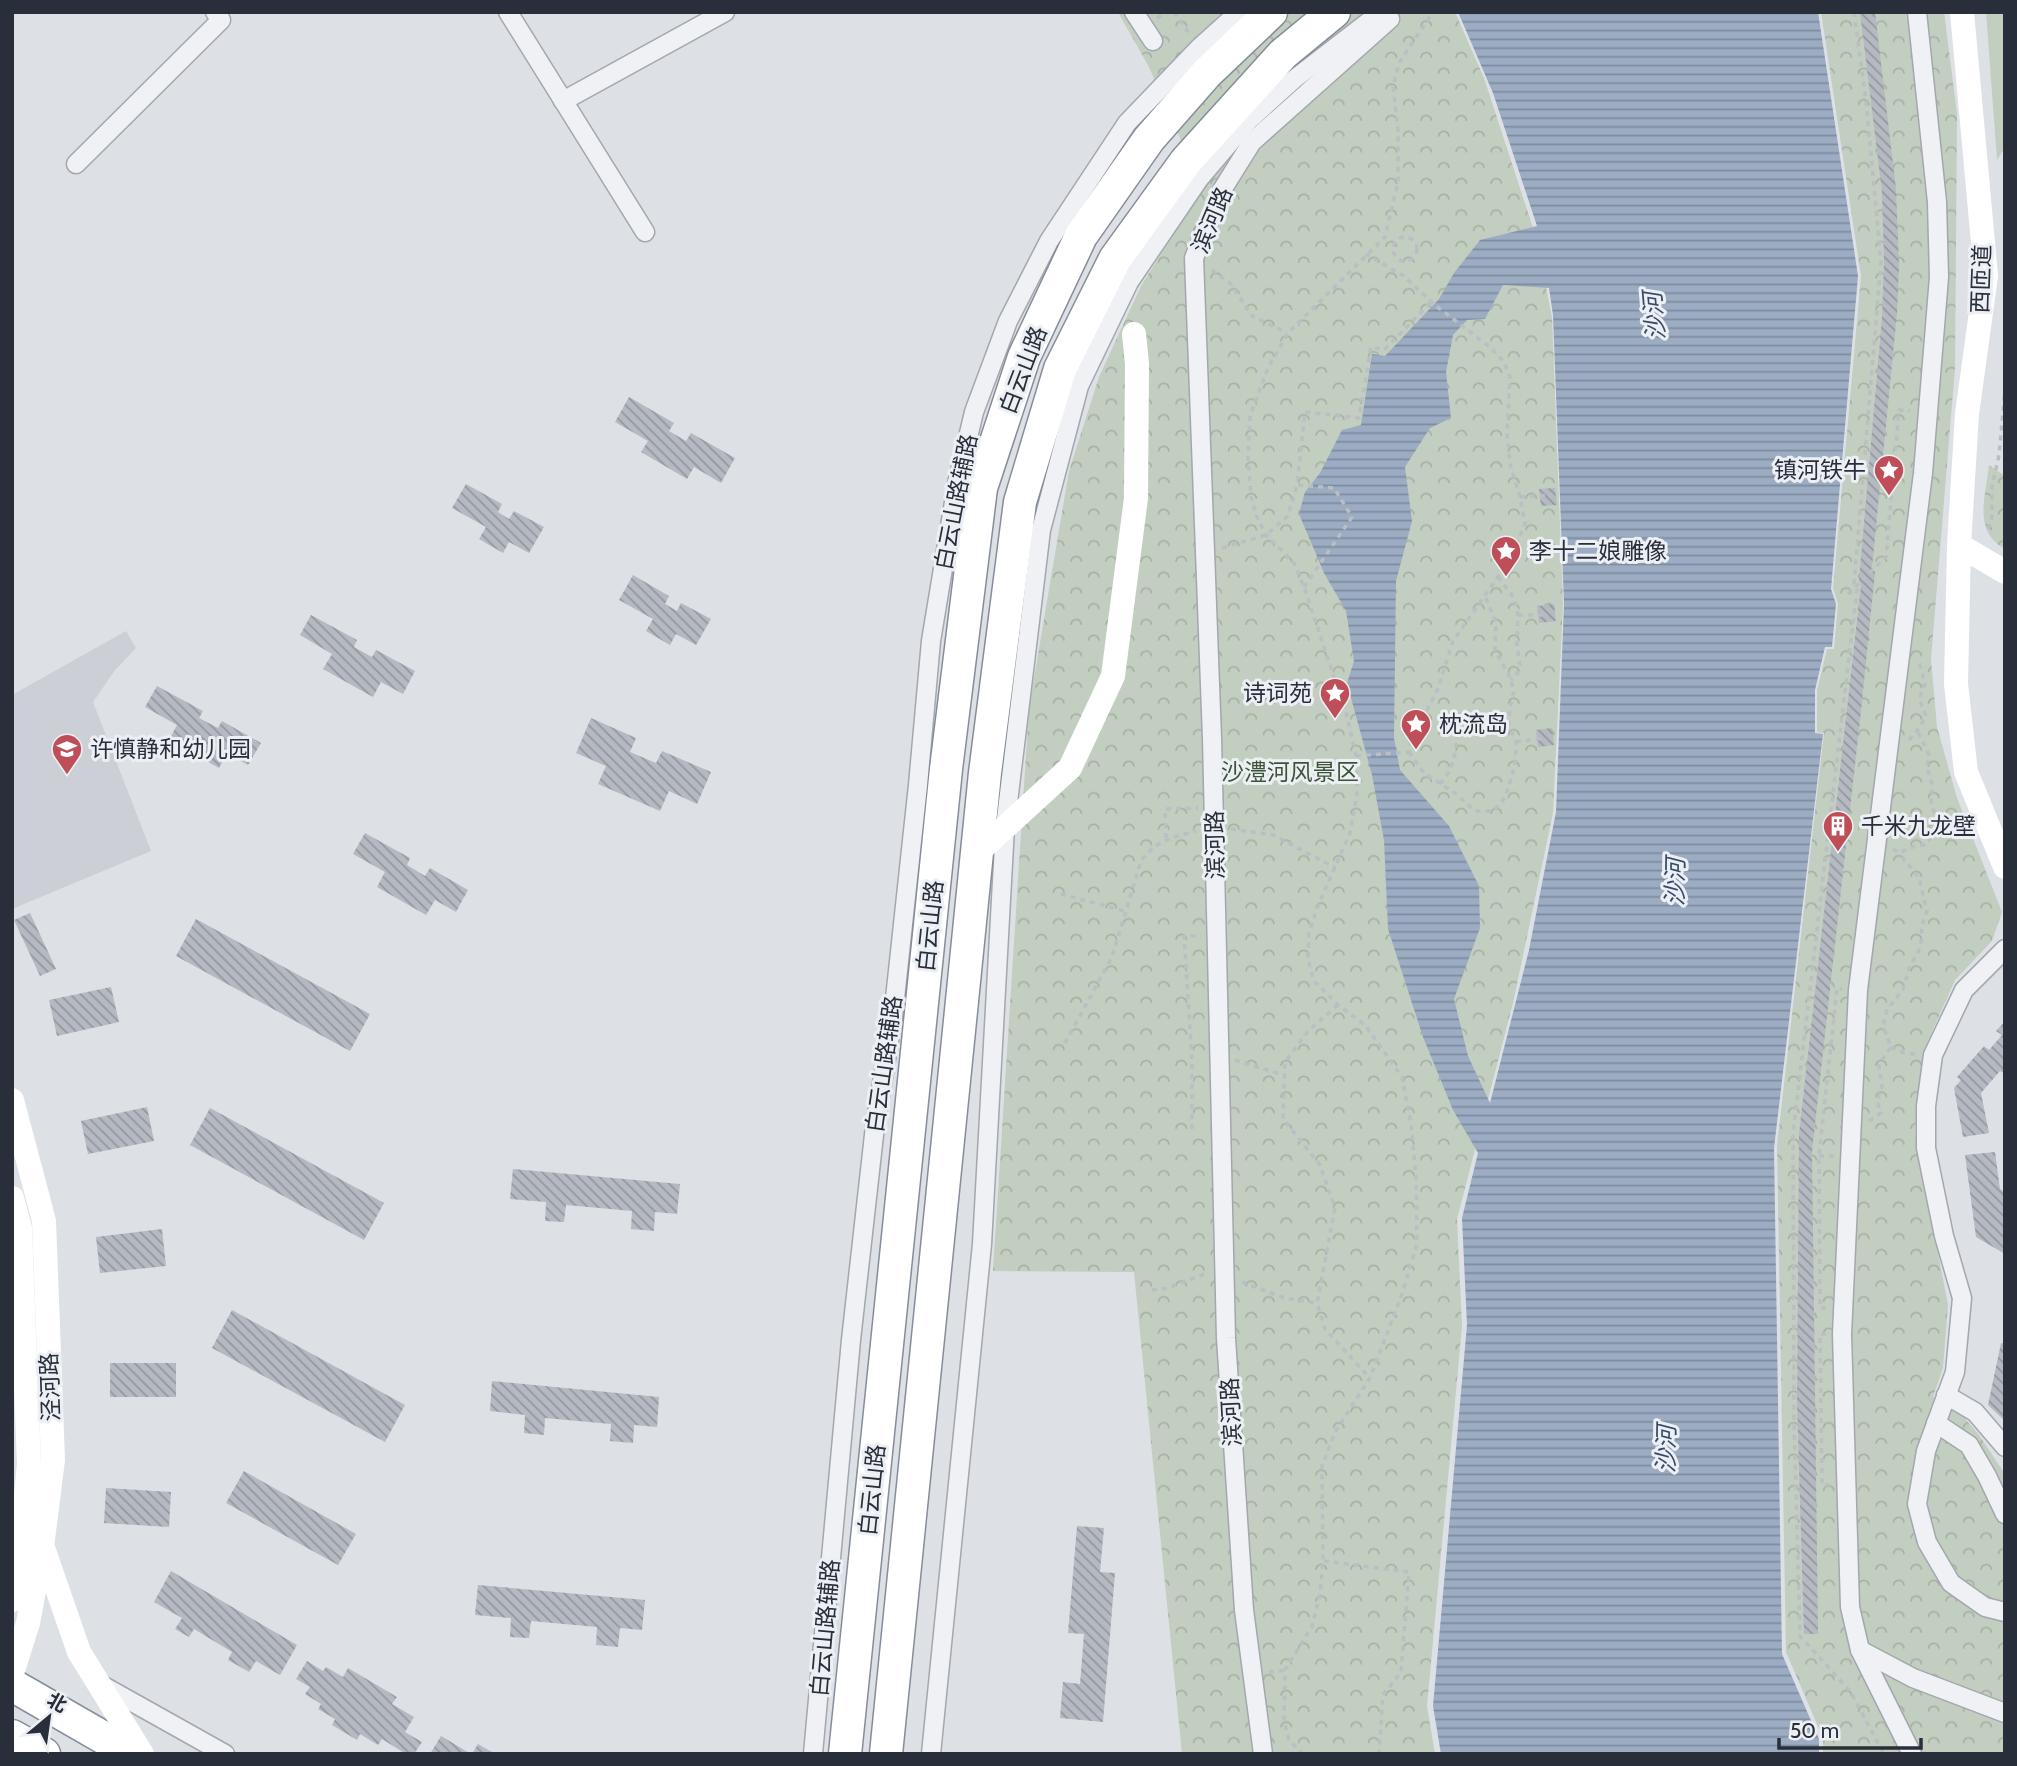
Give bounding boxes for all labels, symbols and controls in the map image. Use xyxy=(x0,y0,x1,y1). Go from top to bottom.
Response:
street label: 滨河路 xyxy=(1186,183,1238,257)
street label: 西匝道 xyxy=(1966,244,1996,314)
water label: 沙河 xyxy=(1637,287,1671,341)
street label: 白云山路 xyxy=(993,322,1053,418)
street label: 白云山路辅路 xyxy=(929,432,983,572)
place icon: 镇河铁牛 xyxy=(1872,453,1906,497)
place label: 镇河铁牛 xyxy=(1774,456,1866,484)
place icon: 李十二娘雕像 xyxy=(1489,534,1523,578)
place label: 李十二娘雕像 xyxy=(1529,537,1667,565)
place icon: 诗词苑 xyxy=(1318,676,1352,720)
place label: 诗词苑 xyxy=(1243,679,1312,707)
place icon: 枕流岛 xyxy=(1399,707,1433,751)
place label: 枕流岛 xyxy=(1439,710,1508,738)
school or university icon: 许慎静和幼儿园 xyxy=(50,732,84,776)
place label: 许慎静和幼儿园 xyxy=(90,735,251,763)
park label: 沙澧河风景区 xyxy=(1221,758,1359,786)
building icon: 千米九龙壁 xyxy=(1821,809,1855,853)
street label: 滨河路 xyxy=(1200,810,1230,880)
place label: 千米九龙壁 xyxy=(1861,812,1976,840)
water label: 沙河 xyxy=(1660,854,1690,906)
street label: 白云山路 xyxy=(911,879,949,973)
street label: 白云山路辅路 xyxy=(861,994,907,1134)
street label: 泾河路 xyxy=(35,1352,65,1422)
street label: 滨河路 xyxy=(1215,1377,1247,1447)
water label: 沙河 xyxy=(1651,1421,1681,1473)
street label: 白云山路 xyxy=(853,1443,891,1537)
street label: 白云山路辅路 xyxy=(805,1558,845,1698)
north arrow xyxy=(14,1682,84,1752)
text: 北 xyxy=(43,1688,71,1717)
scale bar xyxy=(1779,1706,1921,1750)
text: 50 m xyxy=(1790,1718,1839,1743)

